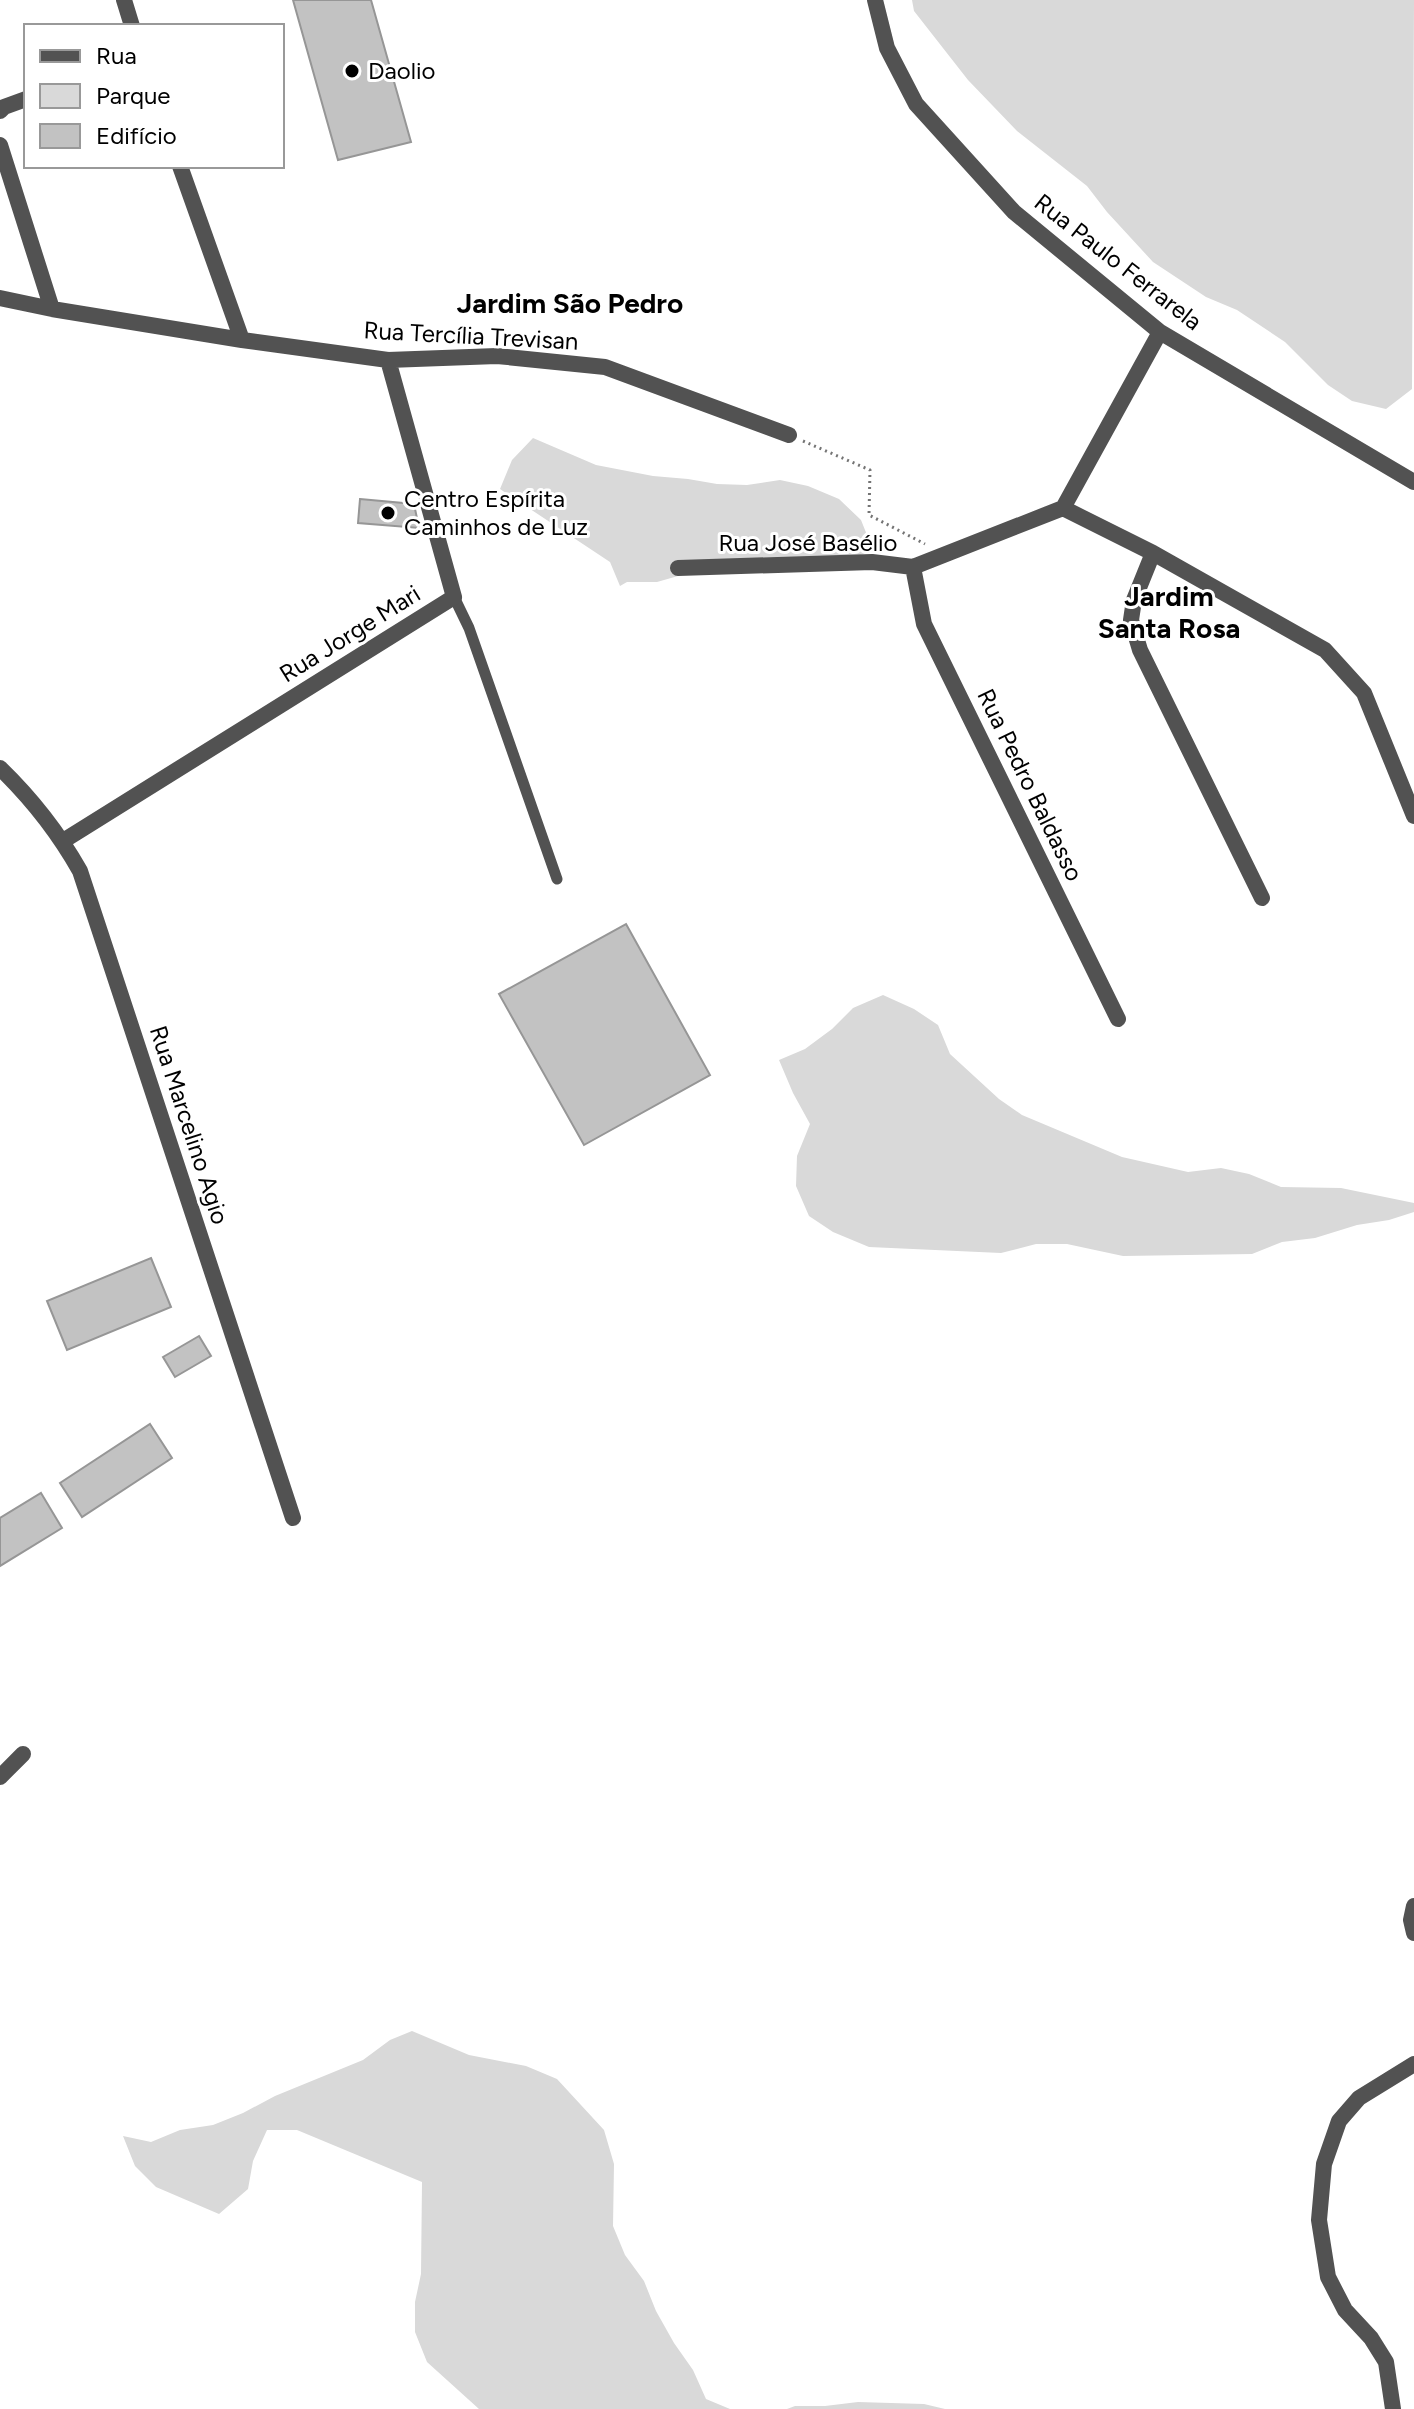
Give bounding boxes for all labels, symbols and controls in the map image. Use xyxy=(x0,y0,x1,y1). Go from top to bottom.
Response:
legend xyxy=(24,24,284,168)
text: Rua xyxy=(96,41,137,70)
place label: Daolio xyxy=(368,56,435,85)
marker: Daolio xyxy=(343,62,361,80)
text: Parque xyxy=(96,81,170,110)
text: Edifício xyxy=(96,121,177,150)
street label: Rua Paulo Ferrarela xyxy=(1029,187,1208,336)
district label: Jardim São Pedro xyxy=(457,286,683,320)
street label: Rua Tercília Trevisan xyxy=(363,315,579,356)
place label: Centro Espírita Caminhos de Luz xyxy=(404,484,588,541)
marker: Centro Espírita Caminhos de Luz xyxy=(379,504,397,522)
street label: Rua José Basélio xyxy=(718,528,898,557)
street label: Rua Jorge Mari xyxy=(274,579,425,688)
district label: Jardim Santa Rosa xyxy=(1098,579,1240,645)
street label: Rua Pedro Baldasso xyxy=(971,684,1090,886)
street label: Rua Marcelino Agio xyxy=(144,1022,235,1228)

